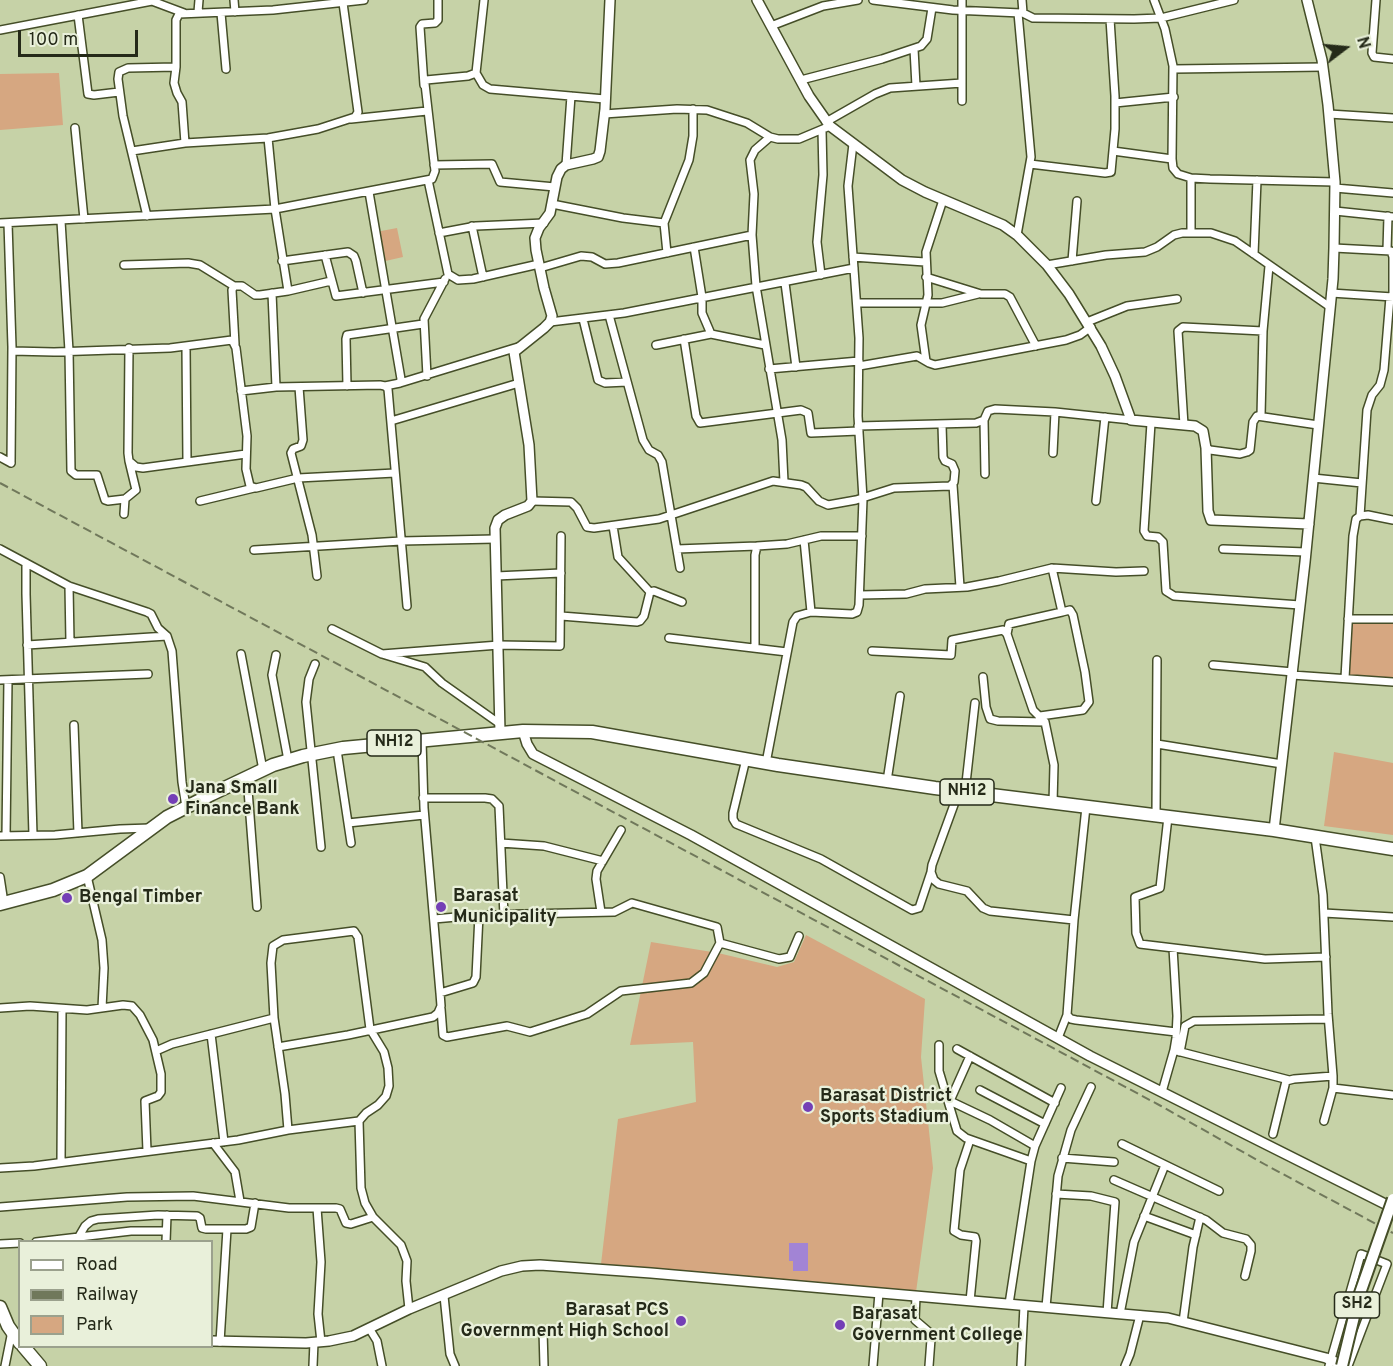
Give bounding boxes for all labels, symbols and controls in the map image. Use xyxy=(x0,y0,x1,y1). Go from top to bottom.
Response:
scale bar xyxy=(21,18,141,56)
north arrow xyxy=(1315,18,1375,78)
text: 100 m xyxy=(29,29,78,52)
text: N xyxy=(1351,35,1374,51)
road number: NH12 xyxy=(367,730,421,756)
place label: Jana Small Finance Bank xyxy=(185,778,300,820)
road number: NH12 xyxy=(940,779,994,805)
marker: Jana Small Finance Bank xyxy=(166,792,180,806)
place label: Barasat Municipality xyxy=(453,886,557,928)
place label: Bengal Timber xyxy=(79,887,202,909)
marker: Bengal Timber xyxy=(60,891,74,905)
marker: Barasat Municipality xyxy=(434,900,448,914)
place label: Barasat District Sports Stadium xyxy=(820,1086,952,1128)
marker: Barasat District Sports Stadium xyxy=(801,1100,815,1114)
legend xyxy=(18,1240,213,1348)
text: Road xyxy=(76,1254,118,1277)
text: Railway xyxy=(76,1284,138,1307)
road number: SH2 xyxy=(1334,1292,1380,1318)
place label: Barasat PCS Government High School xyxy=(460,1300,669,1342)
place label: Barasat Government College xyxy=(852,1304,1023,1346)
text: Park xyxy=(76,1314,113,1337)
marker: Barasat PCS Government High School xyxy=(674,1314,688,1328)
marker: Barasat Government College xyxy=(833,1318,847,1332)

